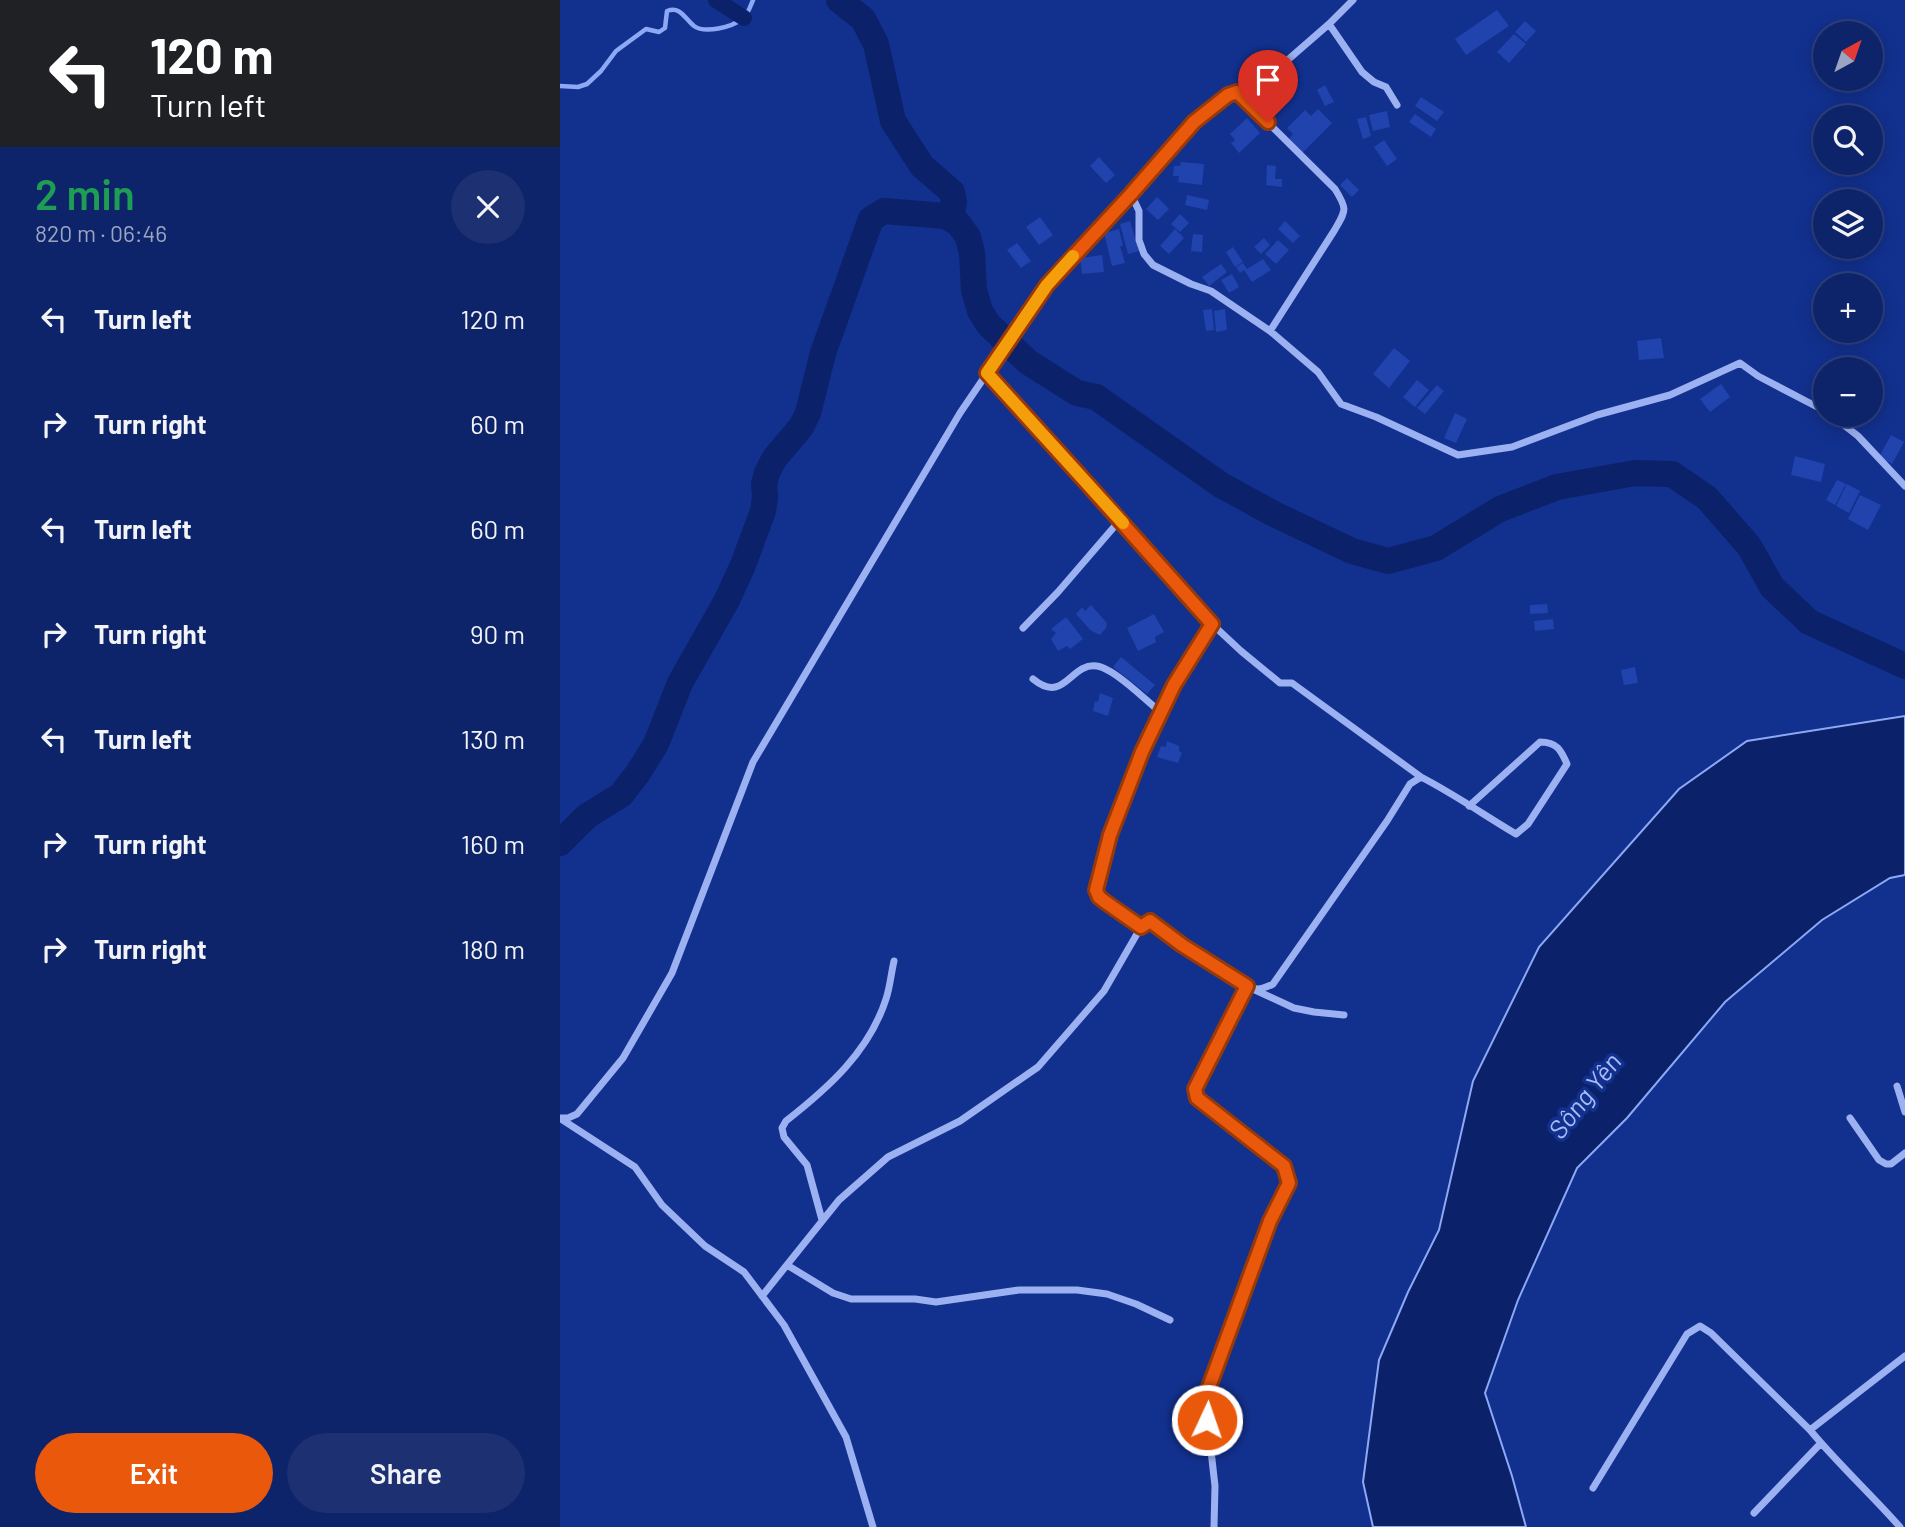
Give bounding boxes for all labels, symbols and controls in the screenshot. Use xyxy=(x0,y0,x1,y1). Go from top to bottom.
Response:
north arrow xyxy=(1813,21,1883,91)
map controls xyxy=(1813,21,1883,427)
text: 120 m xyxy=(150,25,273,84)
icon: left xyxy=(35,28,126,119)
pin xyxy=(1238,50,1298,122)
icon: arrive xyxy=(1249,61,1287,99)
text: Turn left xyxy=(150,85,267,123)
button: search xyxy=(1813,105,1883,175)
text: 2 min xyxy=(35,168,135,218)
button: close xyxy=(451,170,525,244)
button: layers xyxy=(1813,189,1883,259)
text: 820 m · 06:46 xyxy=(35,219,167,247)
button: + xyxy=(1813,273,1883,343)
icon: left xyxy=(35,300,73,338)
text: Turn left xyxy=(94,303,192,334)
text: 120 m xyxy=(461,303,525,334)
button: − xyxy=(1813,357,1883,427)
icon: right xyxy=(35,405,73,443)
text: Turn right xyxy=(94,408,207,439)
text: 60 m xyxy=(470,408,525,439)
icon: left xyxy=(35,510,73,548)
text: Turn left xyxy=(94,513,192,544)
text: 60 m xyxy=(470,513,525,544)
icon: right xyxy=(35,615,73,653)
text: Turn right xyxy=(94,618,207,649)
text: 90 m xyxy=(470,618,525,649)
icon: left xyxy=(35,720,73,758)
text: Turn left xyxy=(94,723,192,754)
text: 130 m xyxy=(461,723,525,754)
icon: right xyxy=(35,825,73,863)
text: Turn right xyxy=(94,828,207,859)
text: 160 m xyxy=(461,828,525,859)
icon: right xyxy=(35,930,73,968)
text: Turn right xyxy=(94,933,207,964)
text: 180 m xyxy=(461,933,525,964)
water label: Sông Yên xyxy=(1541,1046,1627,1144)
position arrow xyxy=(1170,1383,1244,1457)
button: Exit xyxy=(35,1433,273,1513)
button: Share xyxy=(287,1433,525,1513)

